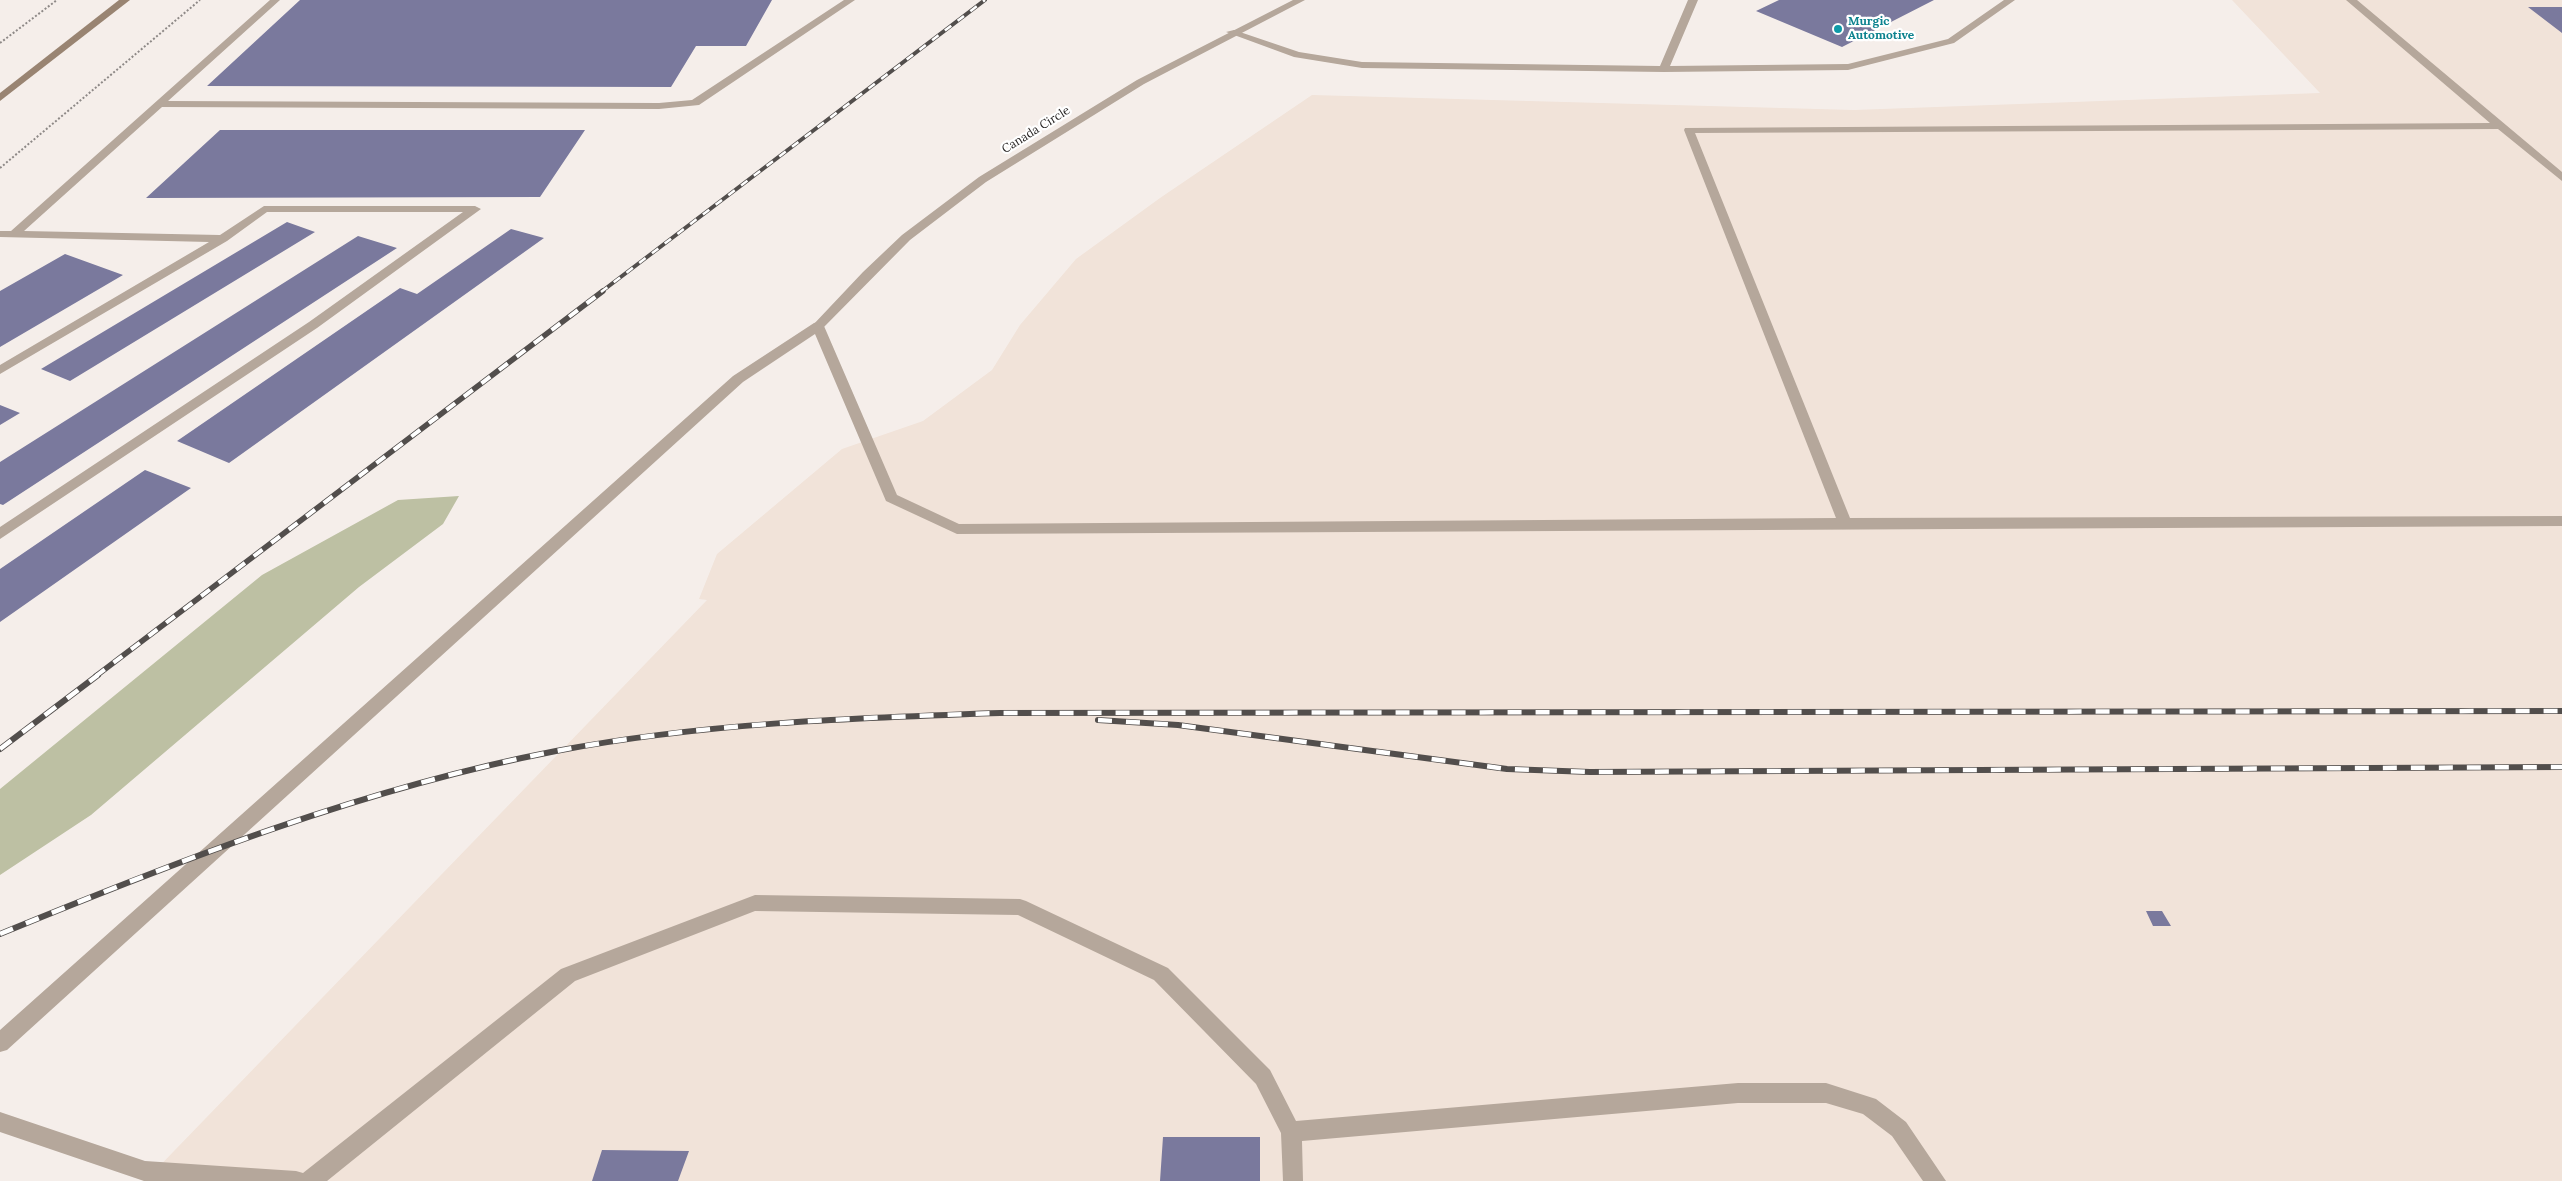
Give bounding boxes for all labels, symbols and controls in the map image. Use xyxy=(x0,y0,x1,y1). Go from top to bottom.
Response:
place label: Murgic Automotive xyxy=(1848,15,1914,43)
marker: Murgic Automotive xyxy=(1832,23,1844,35)
street label: Canada Circle xyxy=(999,103,1073,157)

